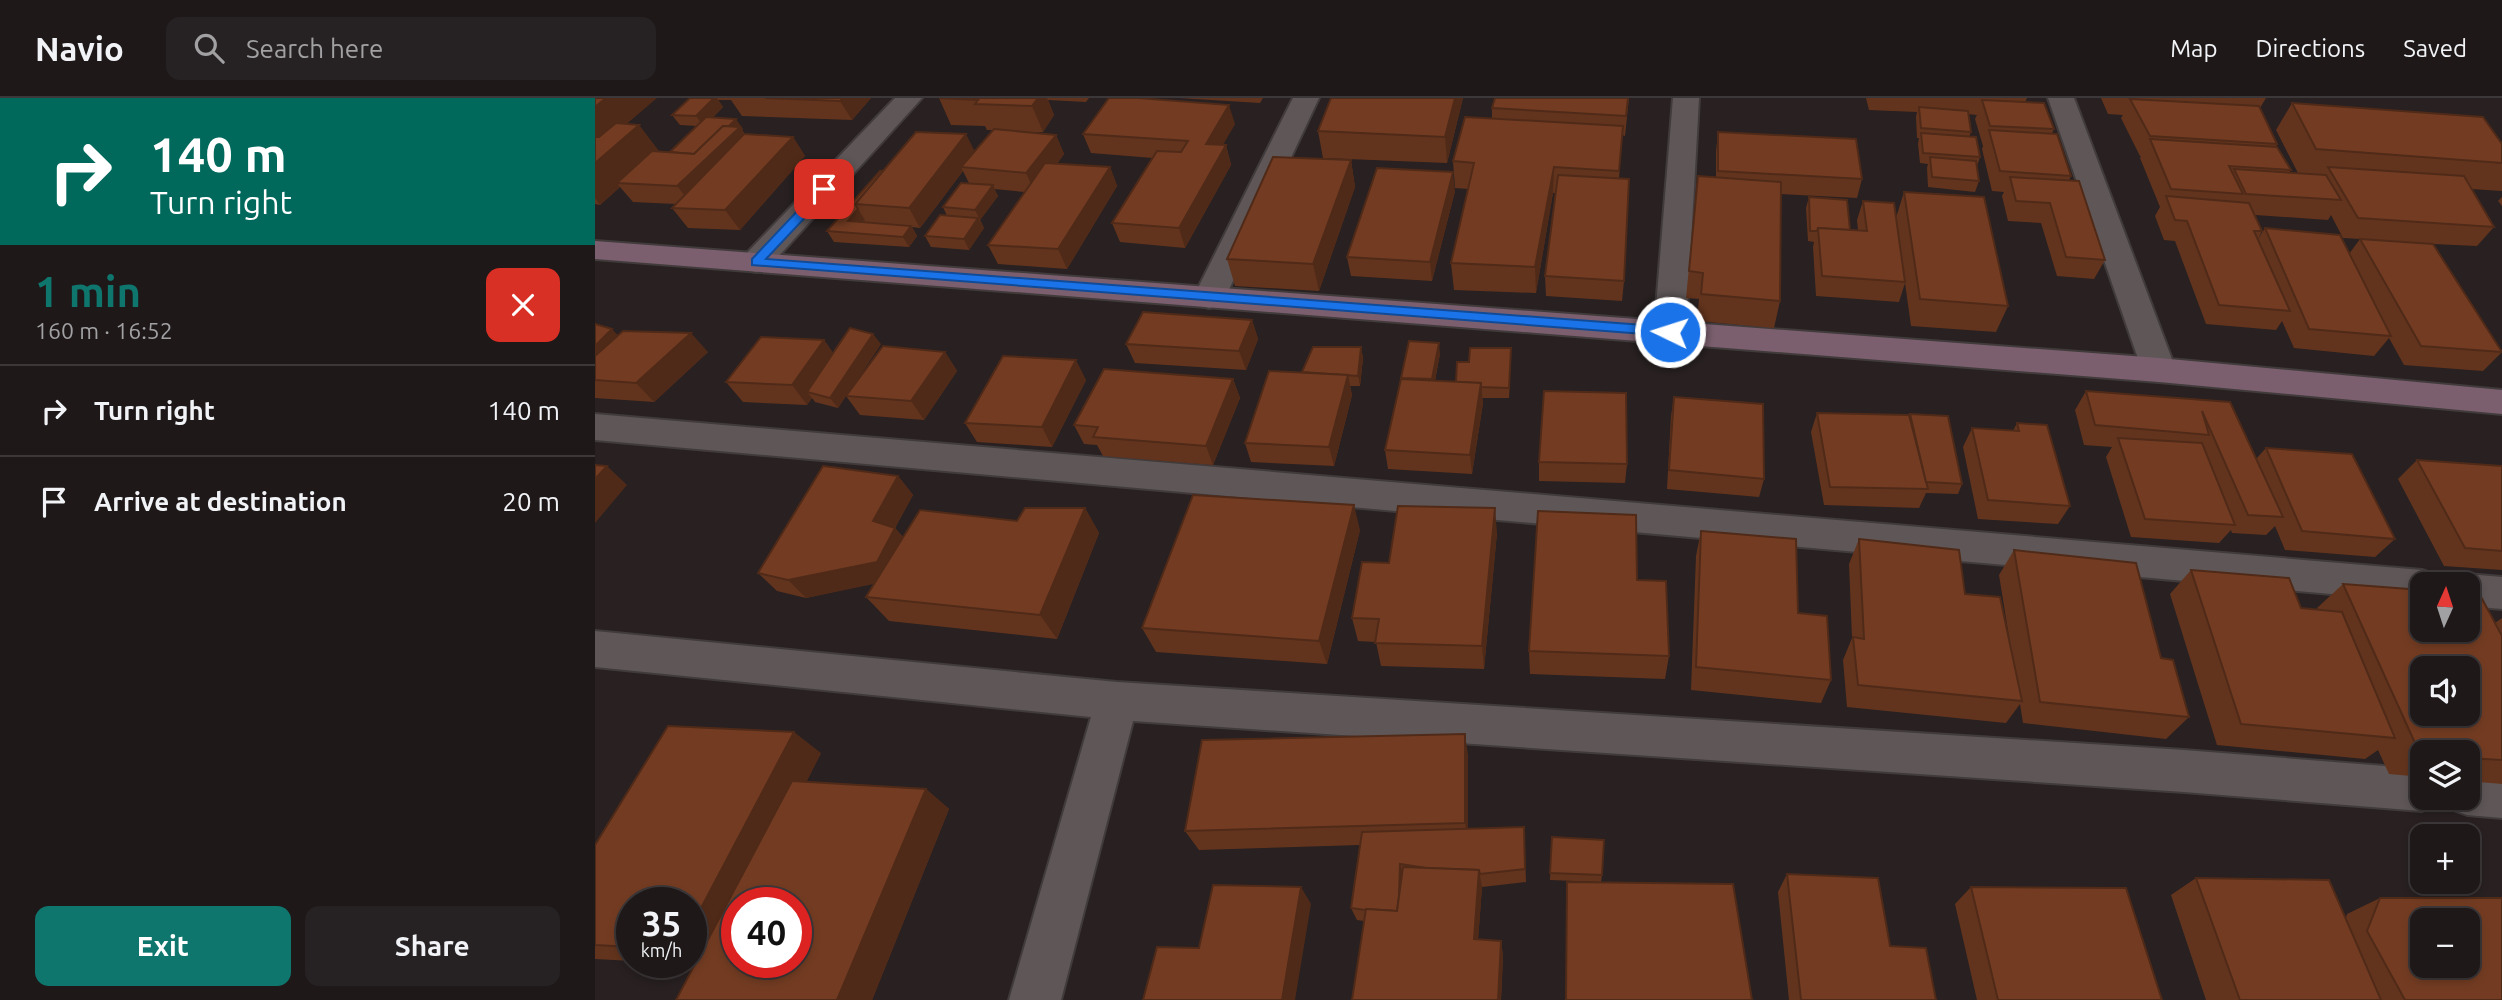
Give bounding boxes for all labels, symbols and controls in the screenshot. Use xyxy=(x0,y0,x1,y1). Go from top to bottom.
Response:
search box xyxy=(166,17,656,80)
icon: search xyxy=(190,29,228,67)
text: Navio xyxy=(35,30,124,67)
text: Search here xyxy=(246,34,383,63)
text: Map xyxy=(2170,35,2217,62)
text: Directions xyxy=(2255,35,2365,62)
text: Saved xyxy=(2403,35,2467,62)
icon: right xyxy=(35,126,126,217)
text: 140 m xyxy=(150,126,287,181)
pin xyxy=(794,159,854,219)
icon: arrive xyxy=(805,170,843,208)
text: Turn right xyxy=(150,184,292,220)
text: 1 min xyxy=(35,268,141,315)
button: close xyxy=(486,268,560,342)
position arrow xyxy=(1633,295,1707,369)
text: 160 m · 16:52 xyxy=(35,318,173,343)
icon: right xyxy=(35,392,73,430)
text: Turn right xyxy=(94,396,215,425)
text: 140 m xyxy=(488,396,560,425)
icon: arrive xyxy=(35,483,73,521)
text: Arrive at destination xyxy=(94,487,347,516)
text: 20 m xyxy=(502,487,560,516)
north arrow xyxy=(2410,572,2480,642)
map controls xyxy=(2410,572,2480,978)
button: sound xyxy=(2410,656,2480,726)
button: layers xyxy=(2410,740,2480,810)
button: + xyxy=(2410,824,2480,894)
speed limit sign: 40 xyxy=(721,887,812,978)
text: 35 xyxy=(642,903,681,943)
button: Exit xyxy=(35,906,291,986)
button: Share xyxy=(305,906,560,986)
button: − xyxy=(2410,908,2480,978)
text: km/h xyxy=(641,940,682,960)

